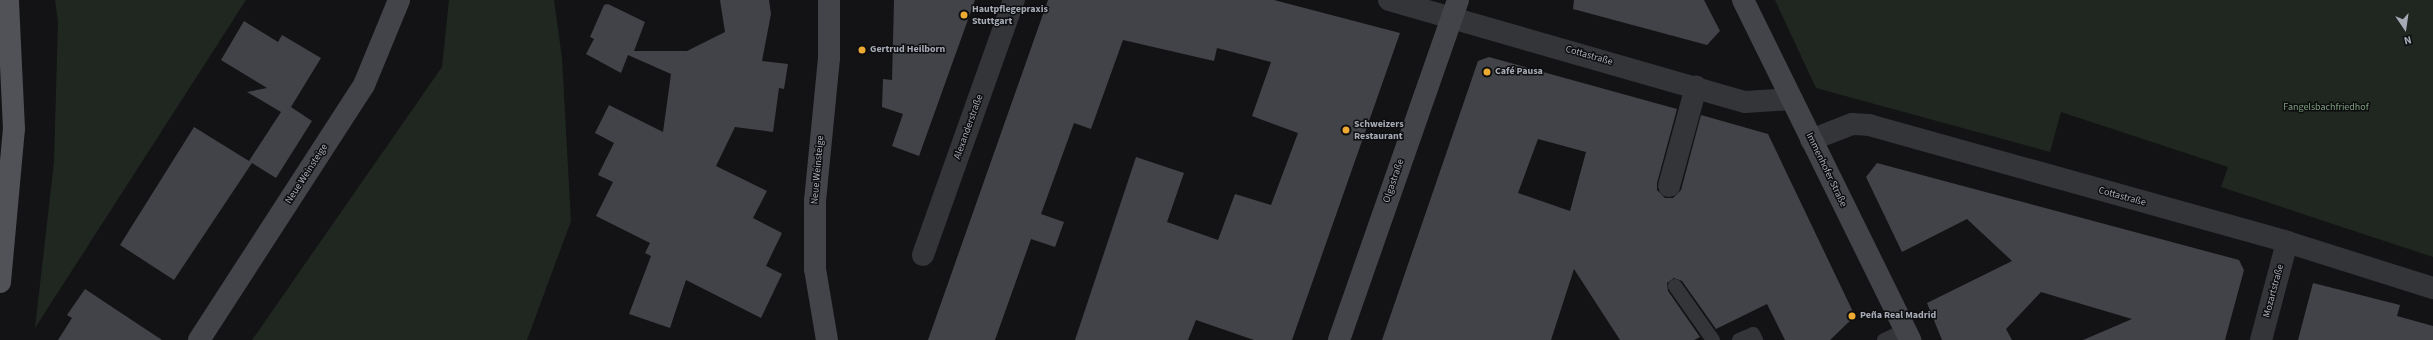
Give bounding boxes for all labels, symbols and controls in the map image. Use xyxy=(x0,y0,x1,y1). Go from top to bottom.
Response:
place label: Hautpflegepraxis Stuttgart xyxy=(972,3,1048,26)
north arrow xyxy=(2385,8,2425,48)
marker: Hautpflegepraxis Stuttgart xyxy=(959,10,969,20)
text: N xyxy=(2403,32,2413,48)
place label: Gertrud Heilborn xyxy=(870,44,945,56)
street label: Cottastraße xyxy=(1564,44,1614,68)
marker: Gertrud Heilborn xyxy=(857,45,867,55)
place label: Café Pausa xyxy=(1495,66,1543,78)
marker: Café Pausa xyxy=(1482,67,1492,77)
street label: Alexanderstraße xyxy=(952,93,986,161)
park label: Fangelsbachfriedhof xyxy=(2283,102,2369,114)
place label: Schweizers Restaurant xyxy=(1354,118,1404,142)
marker: Schweizers Restaurant xyxy=(1341,125,1351,135)
street label: Immenhofer Straße xyxy=(1803,131,1849,209)
street label: Neue Weinsteige xyxy=(809,135,827,205)
street label: Neue Weinsteige xyxy=(283,142,331,206)
street label: Olgastraße xyxy=(1381,158,1407,204)
street label: Cottastraße xyxy=(2097,185,2147,209)
street label: Mozartstraße xyxy=(2261,263,2287,319)
place label: Peña Real Madrid xyxy=(1860,310,1936,322)
marker: Peña Real Madrid xyxy=(1847,311,1857,321)

